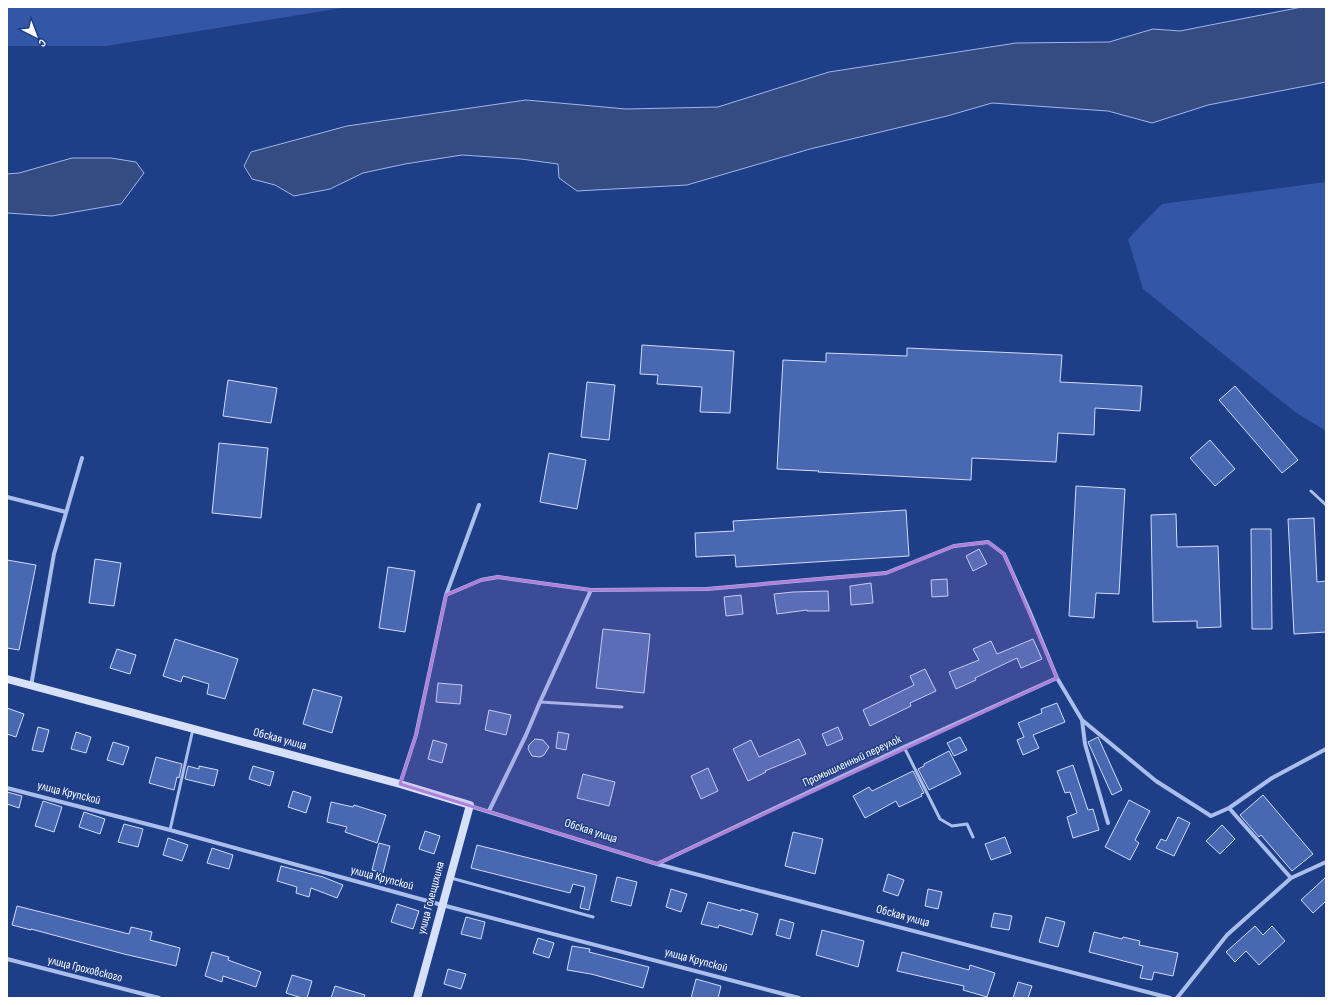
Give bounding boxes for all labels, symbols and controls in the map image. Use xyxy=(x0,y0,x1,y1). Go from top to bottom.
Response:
north arrow xyxy=(16,16,56,56)
text: С xyxy=(36,36,49,50)
street label: Обская улица xyxy=(252,725,309,753)
street label: Промышленный переулок xyxy=(800,731,904,790)
street label: улица Крупской xyxy=(36,778,102,808)
street label: Обская улица xyxy=(563,815,620,847)
street label: улица Голещихина xyxy=(414,860,448,936)
street label: улица Крупской xyxy=(349,862,415,894)
street label: Обская улица xyxy=(875,902,932,930)
street label: улица Крупской xyxy=(663,944,729,976)
street label: улица Гроховского xyxy=(46,952,124,986)

